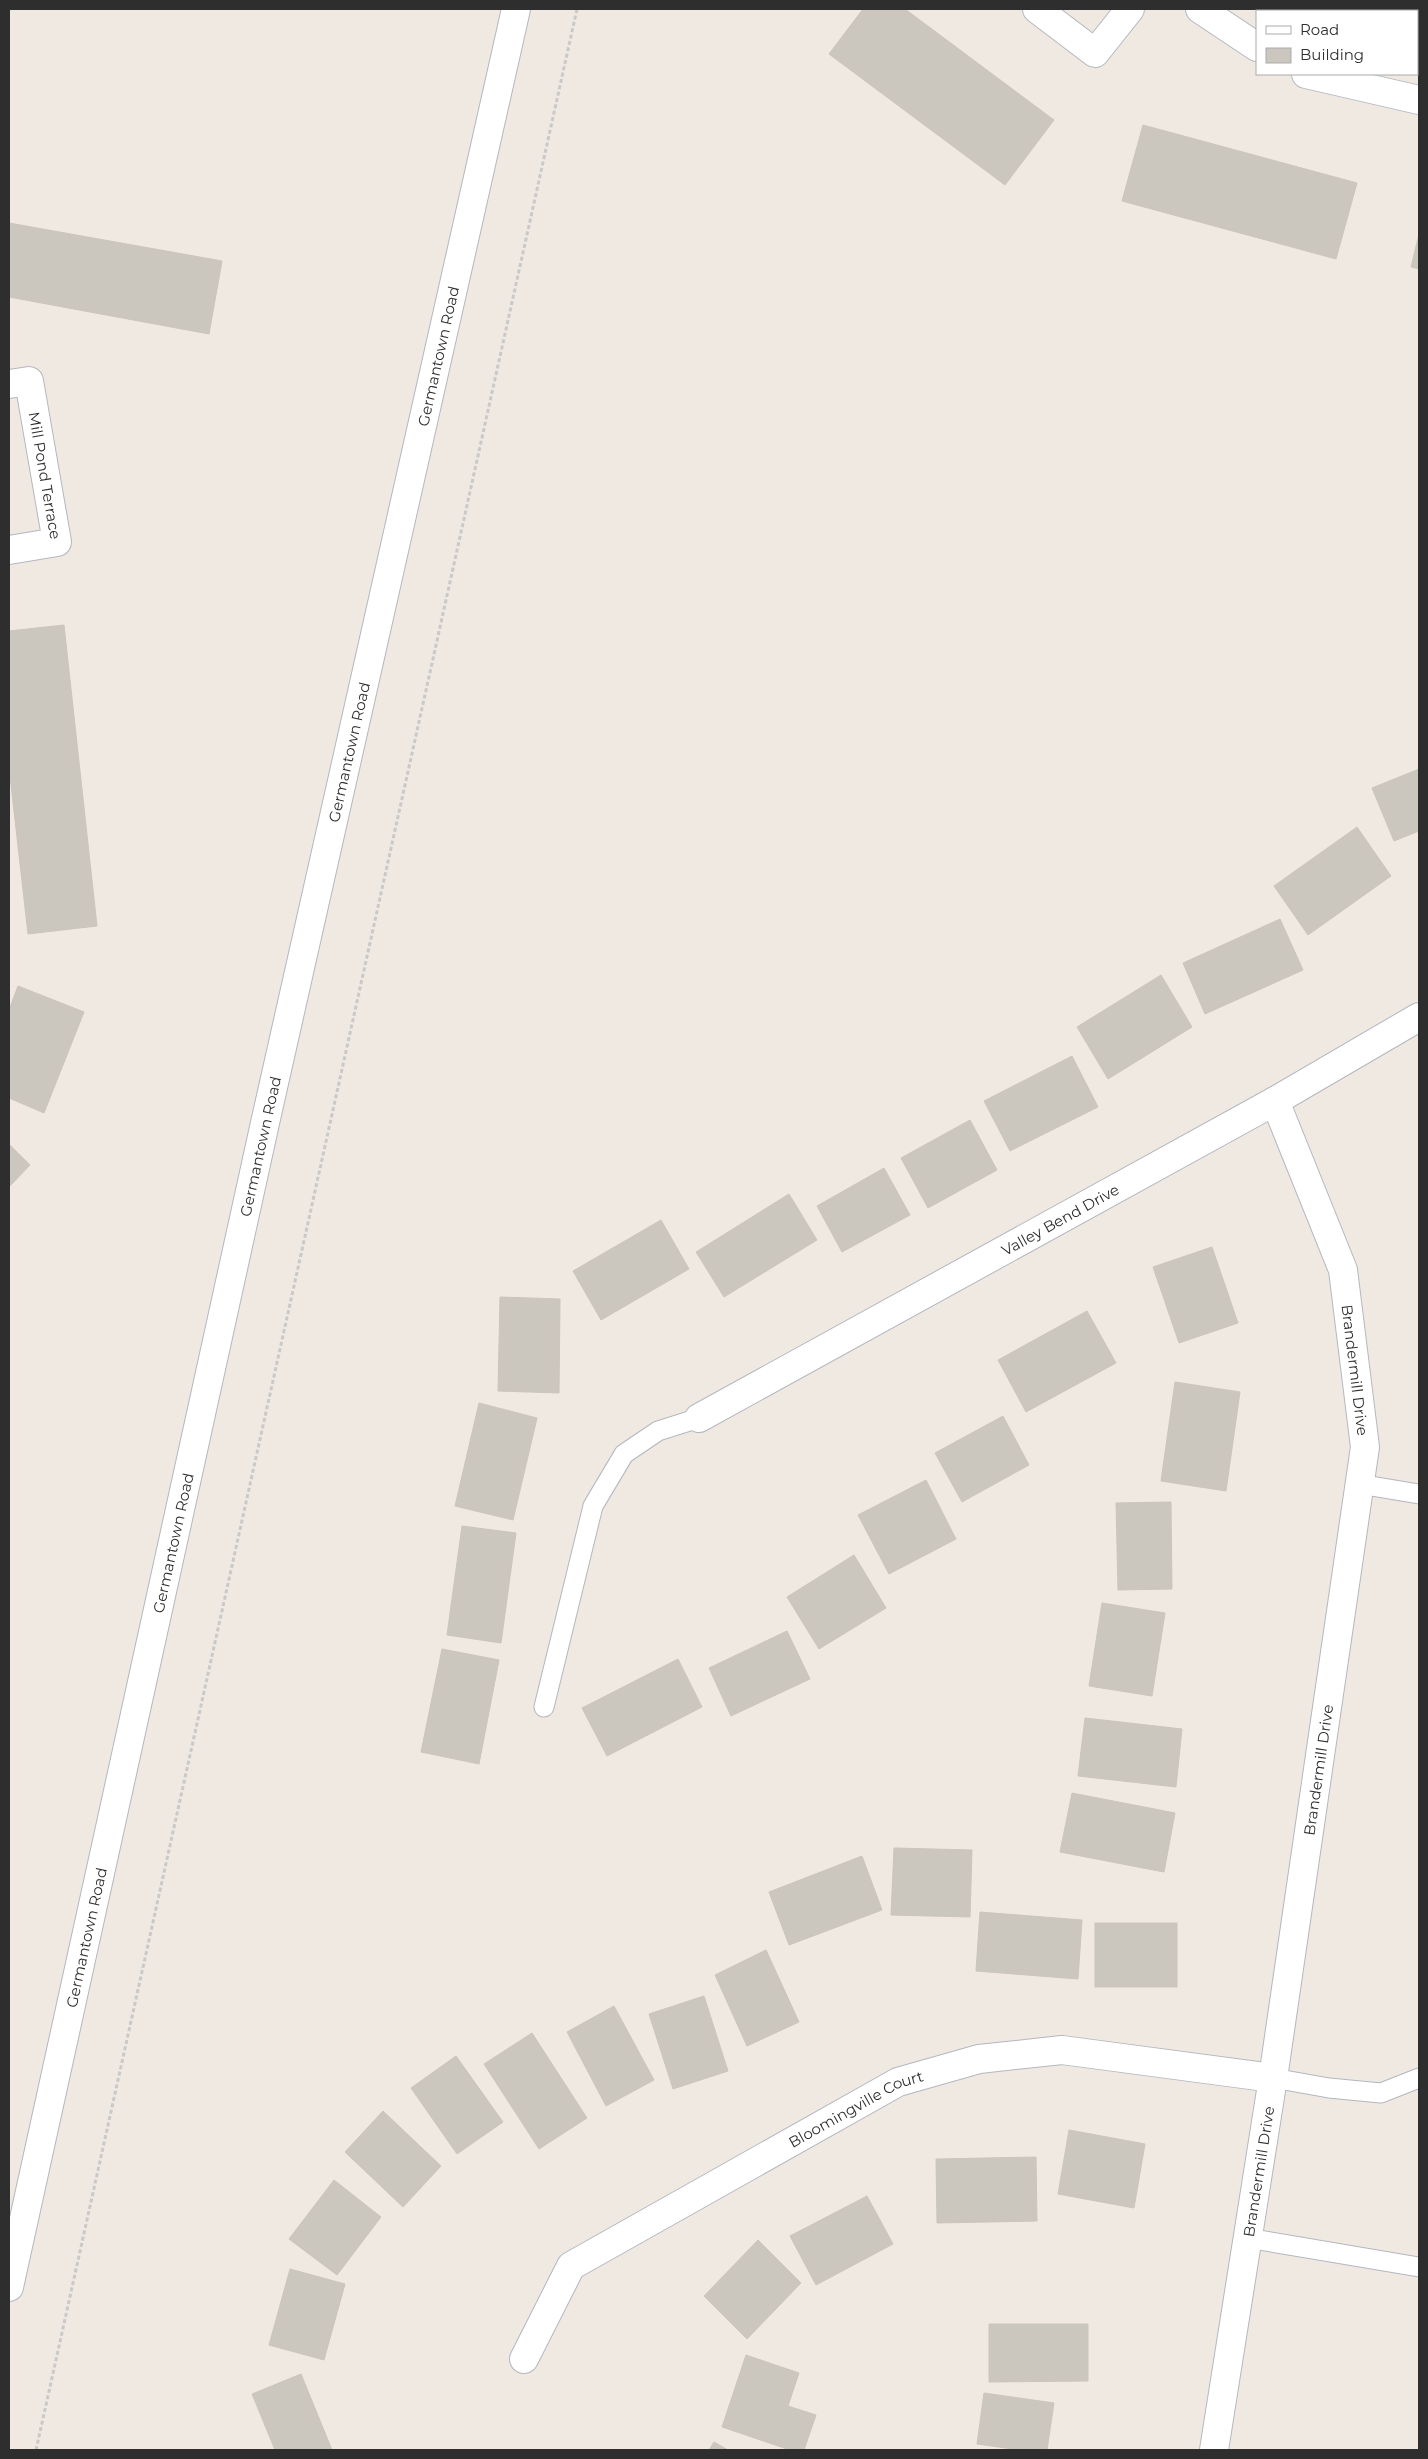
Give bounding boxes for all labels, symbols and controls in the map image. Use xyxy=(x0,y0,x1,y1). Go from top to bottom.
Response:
legend xyxy=(1256,10,1418,75)
text: Road xyxy=(1300,20,1339,39)
text: Building xyxy=(1300,45,1364,64)
street label: Germantown Road xyxy=(413,284,463,428)
street label: Mill Pond Terrace xyxy=(25,410,66,541)
street label: Germantown Road xyxy=(324,680,374,824)
street label: Germantown Road xyxy=(235,1074,285,1218)
street label: Valley Bend Drive xyxy=(998,1179,1122,1259)
street label: Brandermill Drive xyxy=(1338,1303,1372,1437)
street label: Germantown Road xyxy=(148,1471,197,1615)
street label: Brandermill Drive xyxy=(1299,1703,1337,1837)
street label: Germantown Road xyxy=(61,1865,111,2009)
street label: Bloomingville Court xyxy=(785,2066,925,2151)
street label: Brandermill Drive xyxy=(1238,2105,1278,2238)

